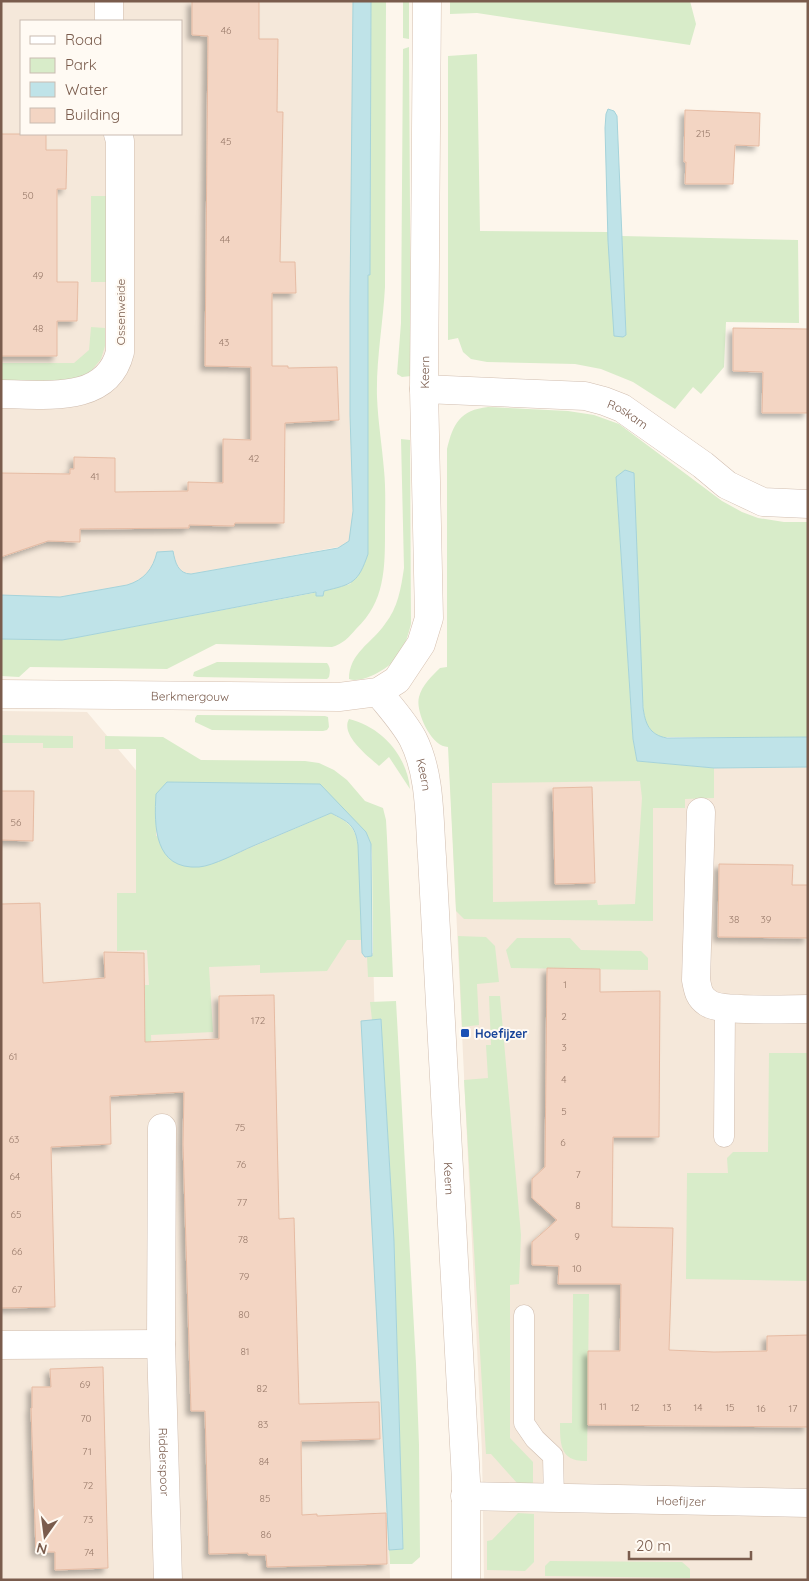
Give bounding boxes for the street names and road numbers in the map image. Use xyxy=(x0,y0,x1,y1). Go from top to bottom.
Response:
street label: Ossenweide xyxy=(113,278,128,345)
street label: Keern xyxy=(417,356,432,389)
street label: Roskam xyxy=(605,396,651,432)
street label: Berkmergouw xyxy=(151,688,229,704)
street label: Keern xyxy=(414,756,435,792)
street label: Keern xyxy=(441,1162,458,1195)
street label: Ridderspoor xyxy=(156,1427,173,1497)
street label: Hoefijzer xyxy=(656,1492,706,1508)

